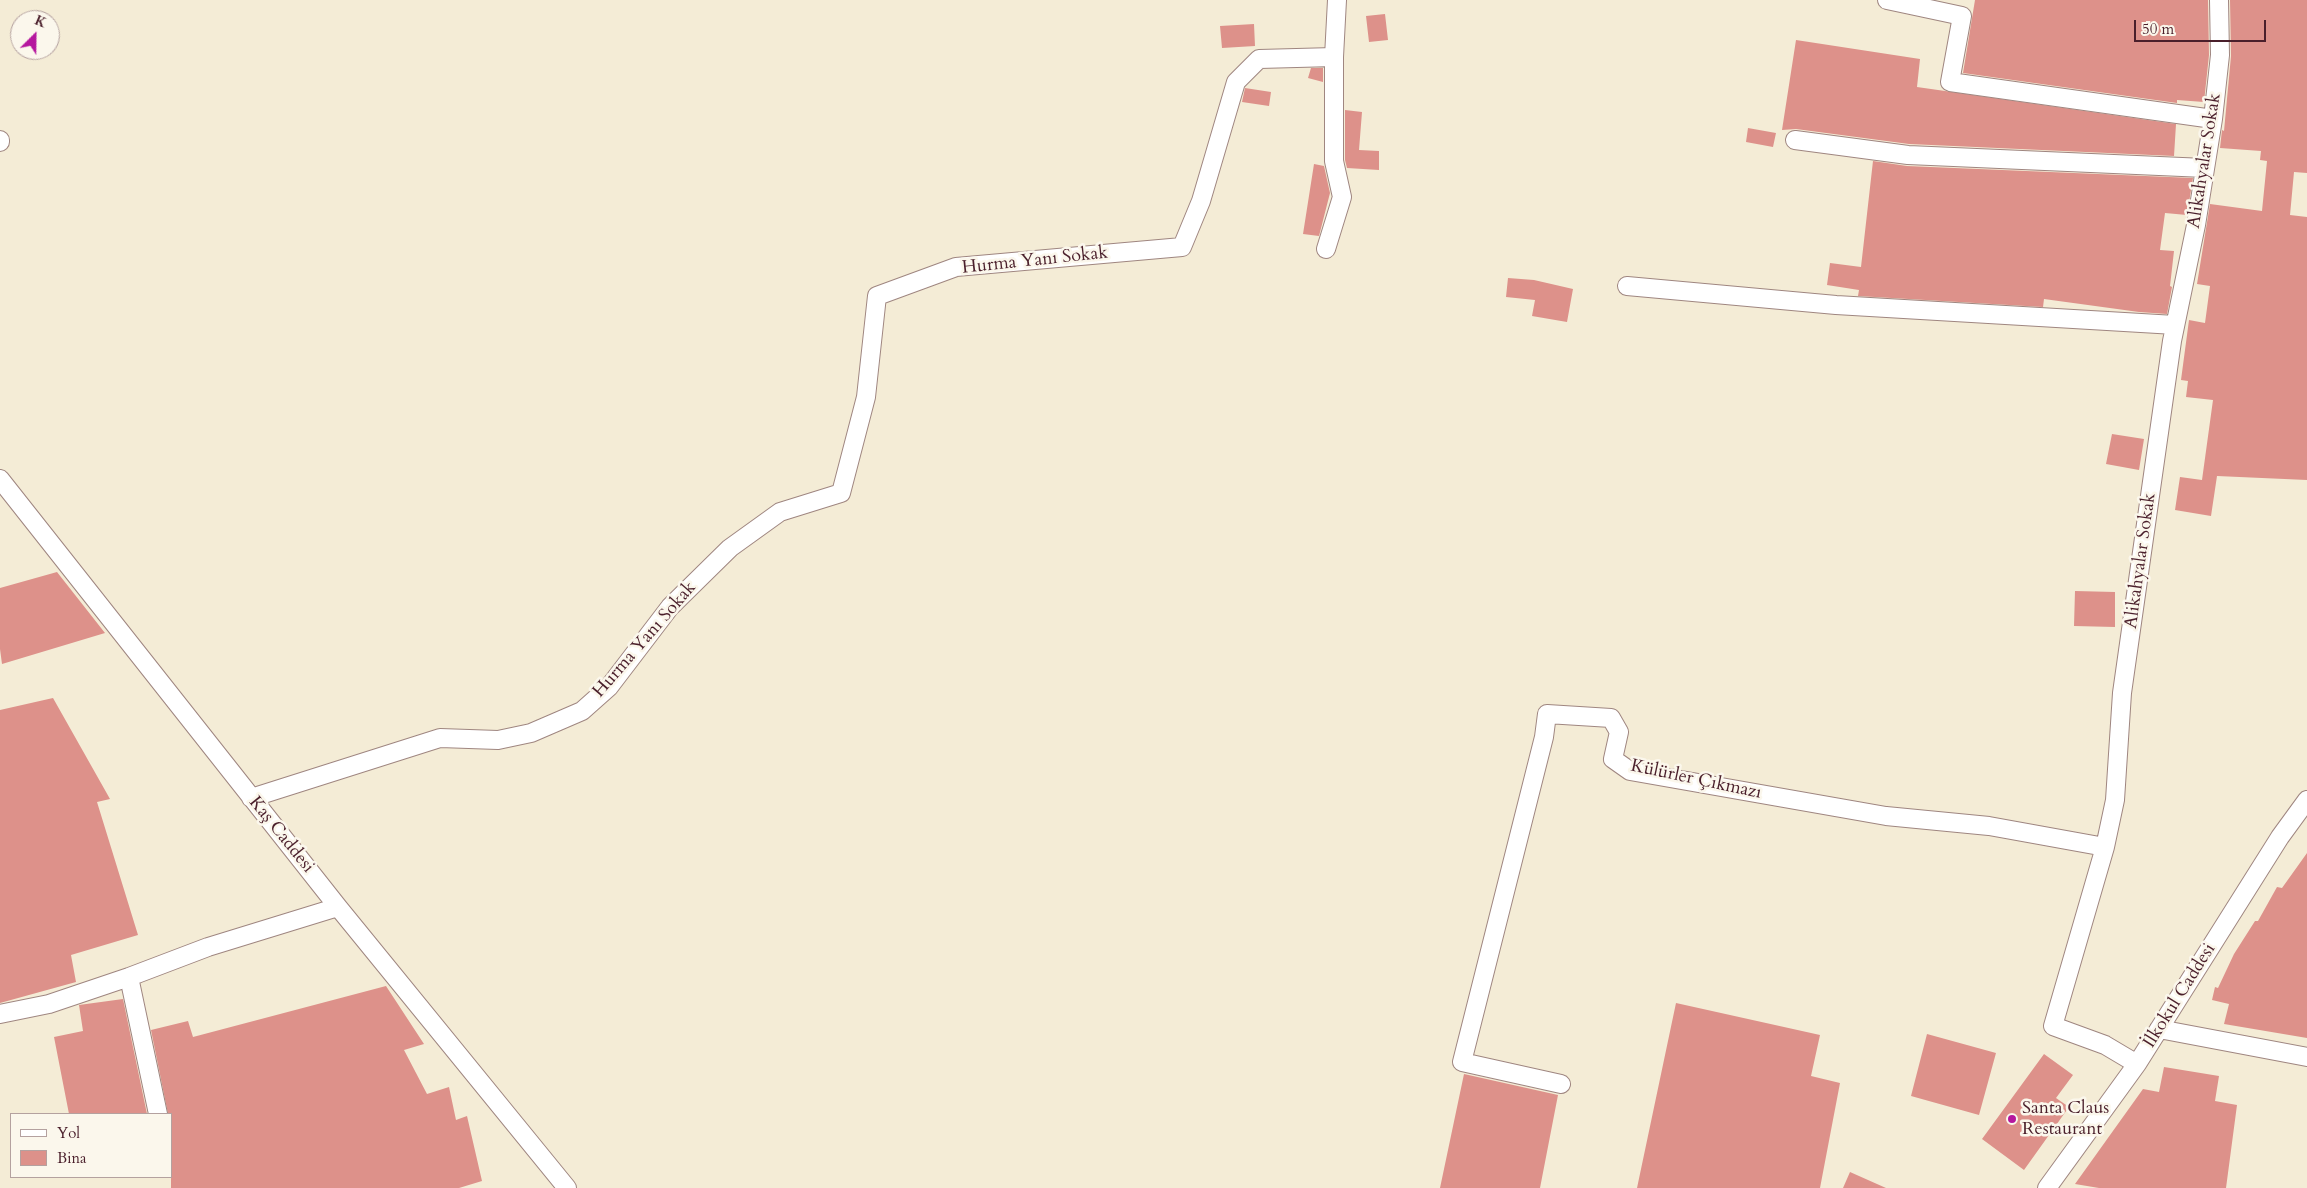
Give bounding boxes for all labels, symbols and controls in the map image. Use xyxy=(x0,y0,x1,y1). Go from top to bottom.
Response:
north arrow xyxy=(10,10,60,60)
scale bar xyxy=(2137,10,2270,42)
text: K xyxy=(32,11,50,33)
text: 50 m xyxy=(2142,19,2174,39)
street label: Alikahyalar Sokak xyxy=(2184,92,2226,230)
street label: Hurma Yanı Sokak xyxy=(961,243,1109,279)
street label: Alikahyalar Sokak xyxy=(2121,492,2161,630)
street label: Hurma Yanı Sokak xyxy=(589,578,701,702)
street label: Külürler Çıkmazı xyxy=(1629,756,1763,804)
street label: Kaş Caddesi xyxy=(244,792,318,878)
street label: İlkokul Caddesi xyxy=(2139,940,2221,1052)
place label: Santa Claus Restaurant xyxy=(2022,1098,2109,1140)
legend xyxy=(10,1113,172,1178)
marker: Santa Claus Restaurant xyxy=(2006,1113,2018,1125)
text: Yol xyxy=(57,1123,80,1143)
text: Bina xyxy=(57,1148,86,1168)

